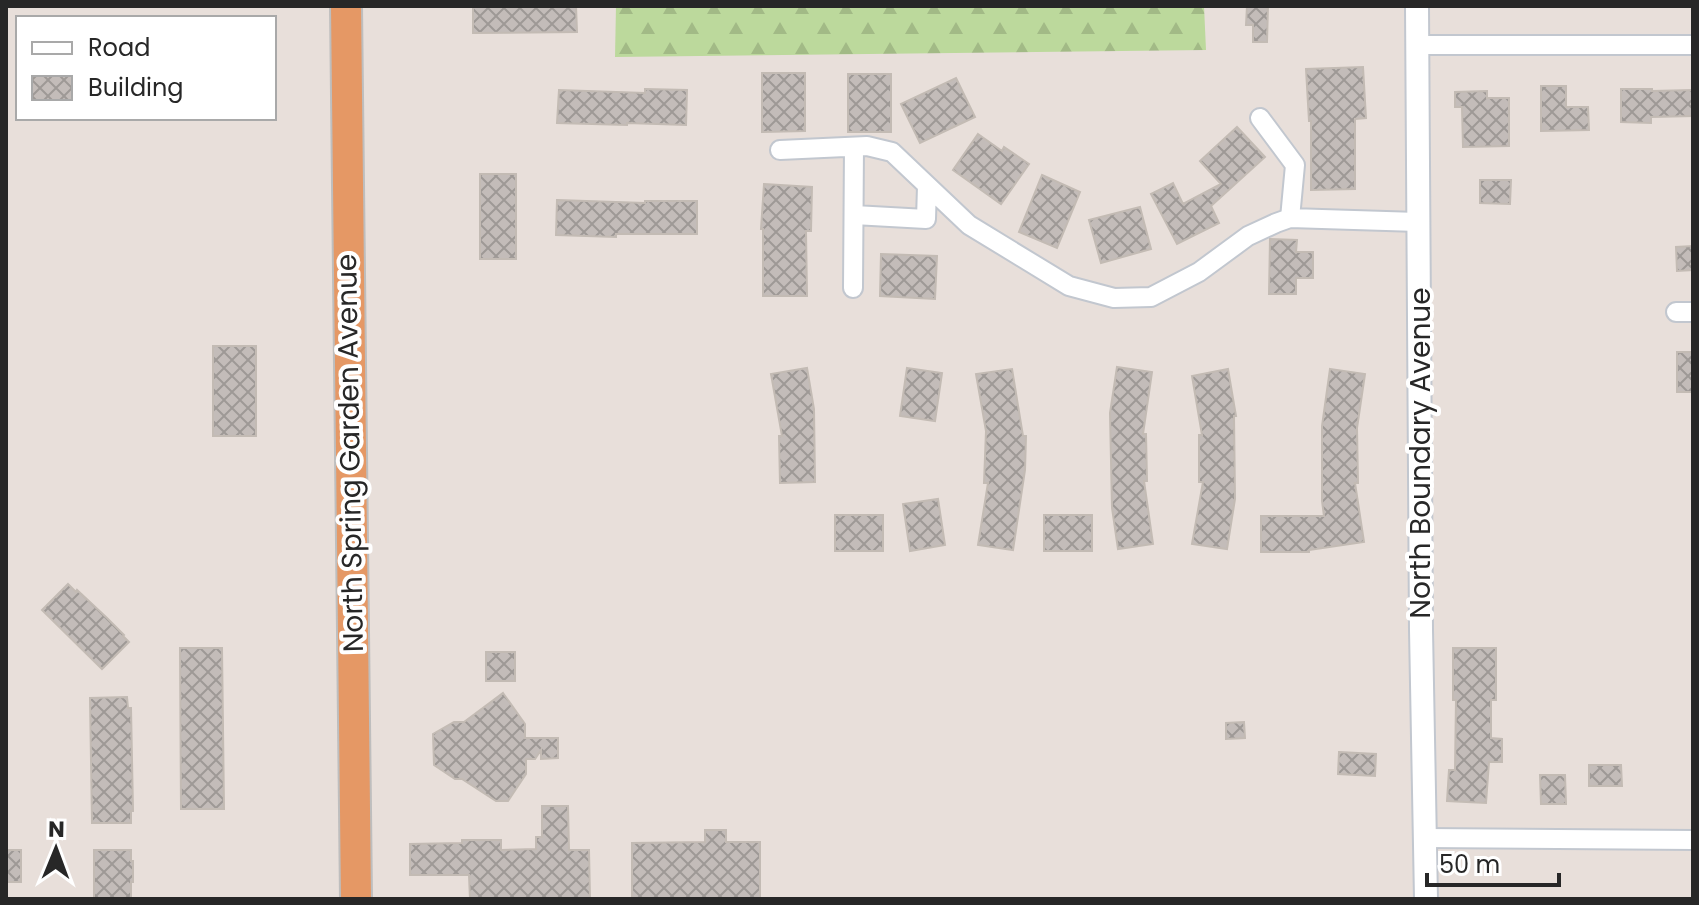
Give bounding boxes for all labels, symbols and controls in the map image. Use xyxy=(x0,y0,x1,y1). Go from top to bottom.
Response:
legend xyxy=(16,16,276,120)
text: Road xyxy=(88,31,150,64)
text: Building xyxy=(88,71,184,104)
street label: North Spring Garden Avenue xyxy=(327,253,373,653)
street label: North Boundary Avenue xyxy=(1401,287,1440,619)
north arrow xyxy=(16,809,96,889)
text: N xyxy=(48,814,65,845)
scale bar xyxy=(1427,837,1559,887)
text: 50 m xyxy=(1439,848,1500,881)

